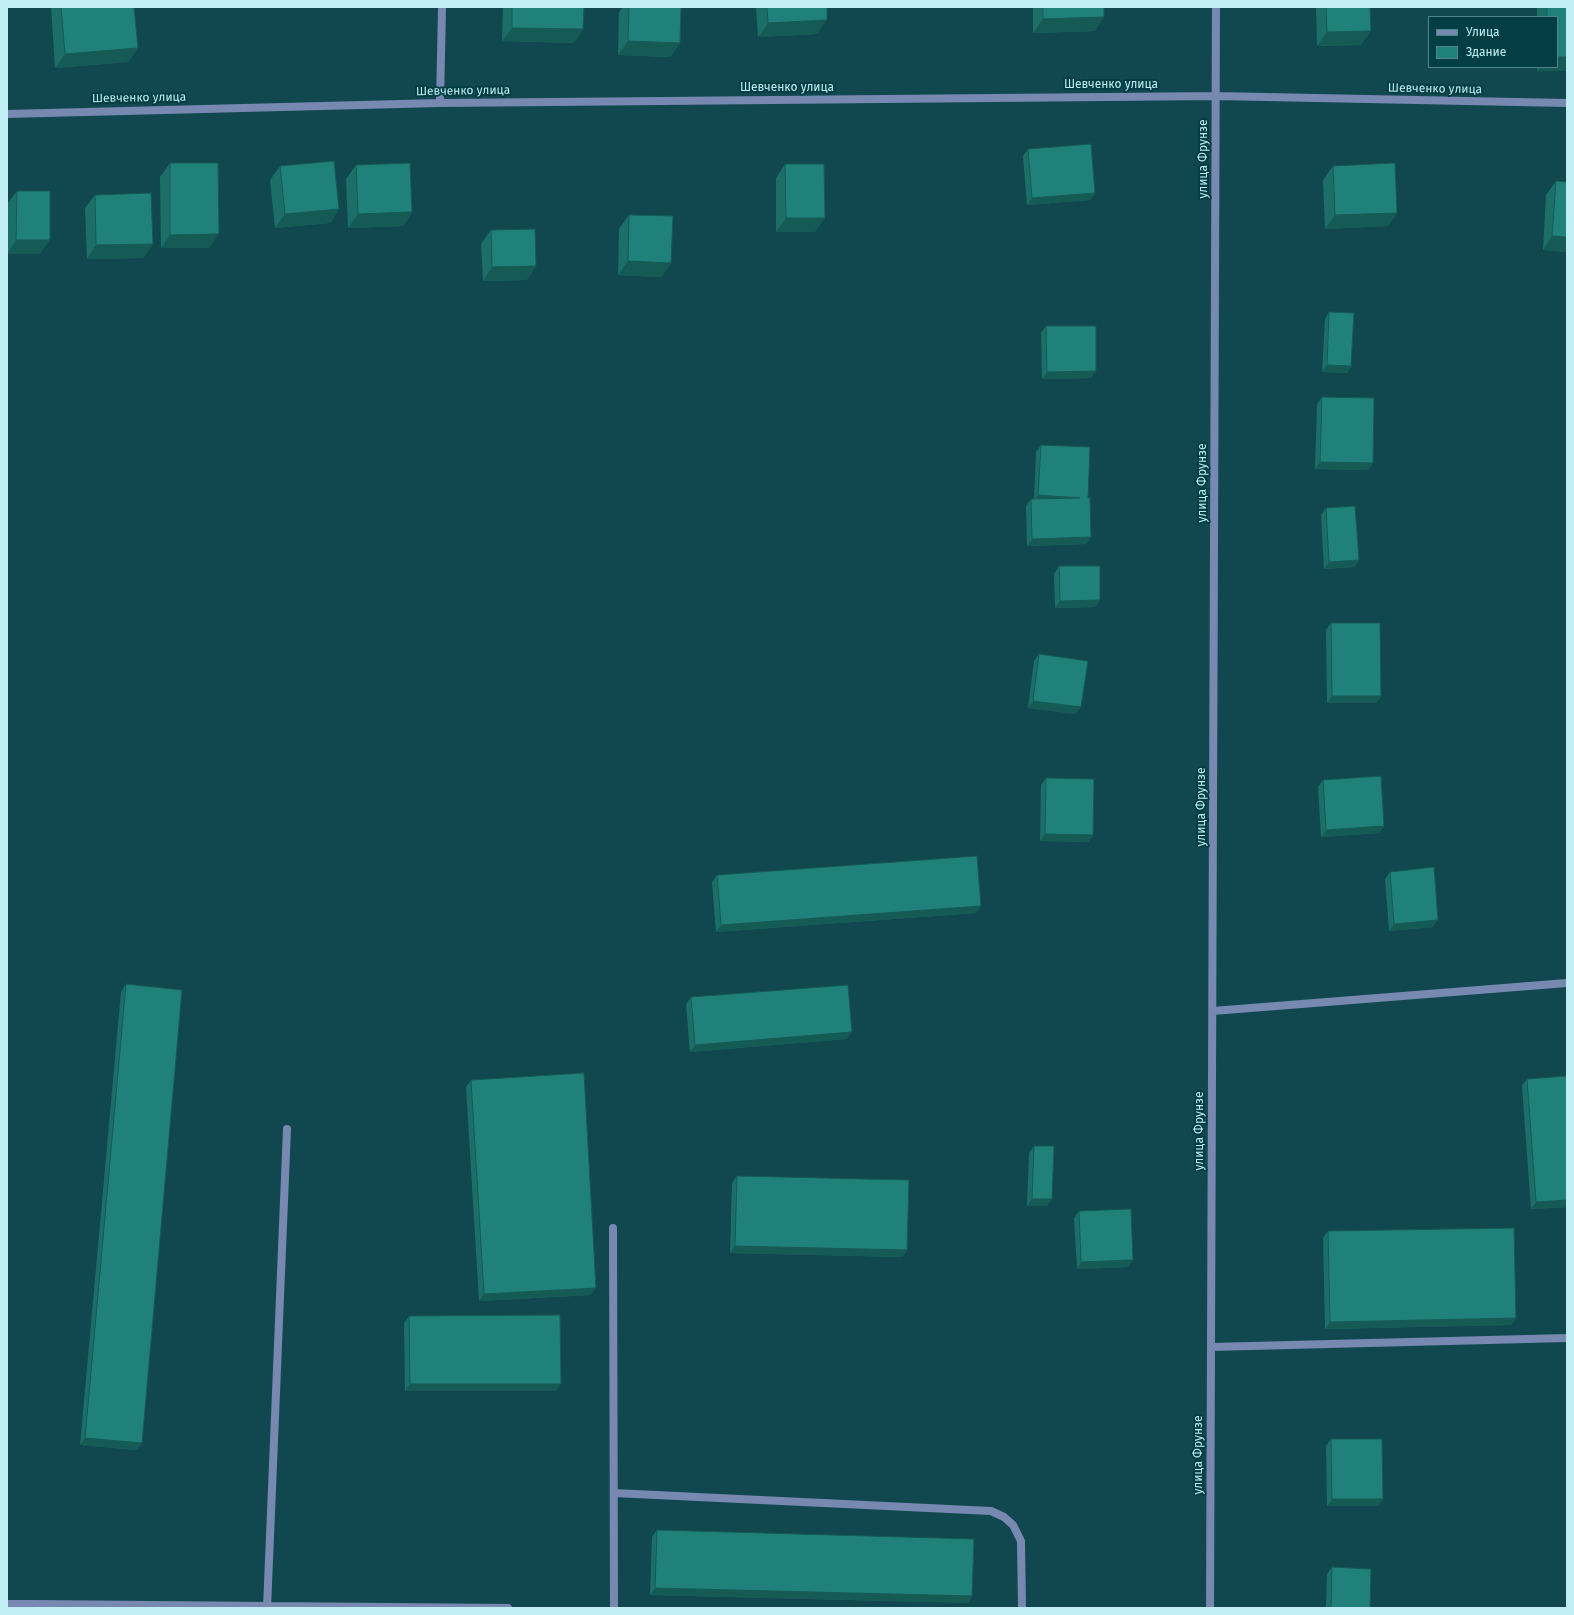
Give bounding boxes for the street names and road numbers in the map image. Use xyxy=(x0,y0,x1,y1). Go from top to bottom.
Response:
street label: Шевченко улица xyxy=(1064,78,1158,92)
street label: Шевченко улица xyxy=(740,81,834,95)
street label: Шевченко улица xyxy=(1388,81,1482,97)
street label: Шевченко улица xyxy=(416,83,510,99)
street label: Шевченко улица xyxy=(92,90,186,106)
street label: улица Фрунзе xyxy=(1197,119,1211,199)
street label: улица Фрунзе xyxy=(1196,443,1210,523)
street label: улица Фрунзе xyxy=(1195,767,1209,847)
street label: улица Фрунзе xyxy=(1193,1091,1207,1171)
street label: улица Фрунзе xyxy=(1192,1415,1206,1495)

